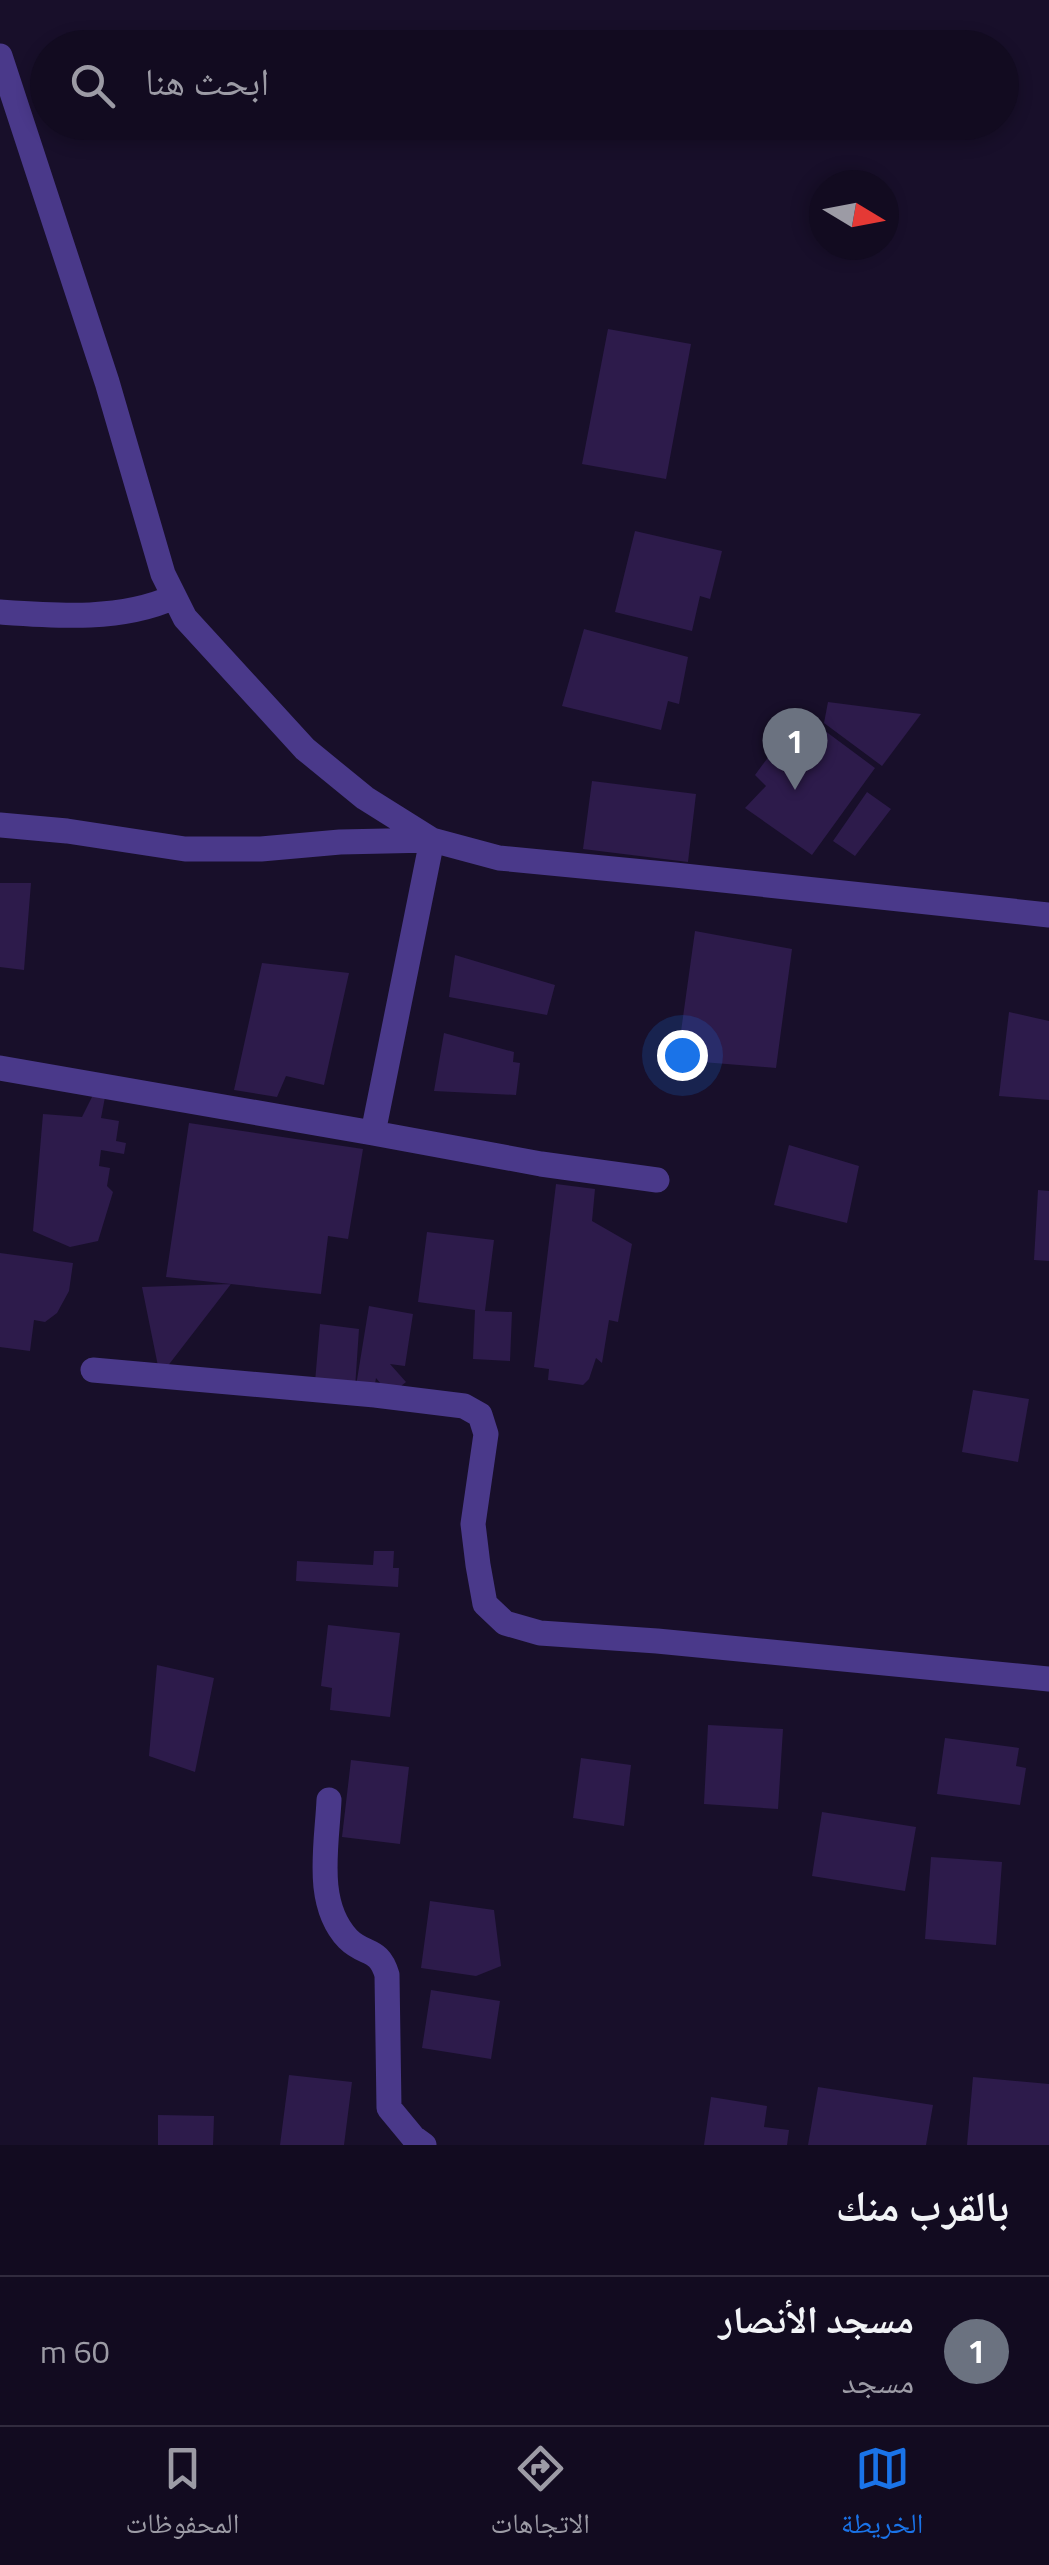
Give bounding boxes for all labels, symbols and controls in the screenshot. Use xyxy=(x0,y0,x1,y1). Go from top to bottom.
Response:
search box xyxy=(30,30,1019,140)
text: ابحث هنا xyxy=(145,52,269,110)
icon: search xyxy=(65,58,120,113)
north arrow xyxy=(809,170,899,260)
pin: 1 xyxy=(762,708,828,790)
your location xyxy=(657,1030,708,1081)
text: بالقرب منك xyxy=(836,2173,1009,2237)
text: مسجد الأنصار xyxy=(718,2290,914,2348)
text: 60 m xyxy=(40,2327,110,2375)
text: 1 xyxy=(968,2327,985,2375)
text: مسجد xyxy=(842,2357,914,2405)
tab: المحفوظات xyxy=(126,2441,239,2551)
tab: الاتجاهات xyxy=(491,2441,590,2551)
tab: الخريطة xyxy=(841,2441,923,2551)

